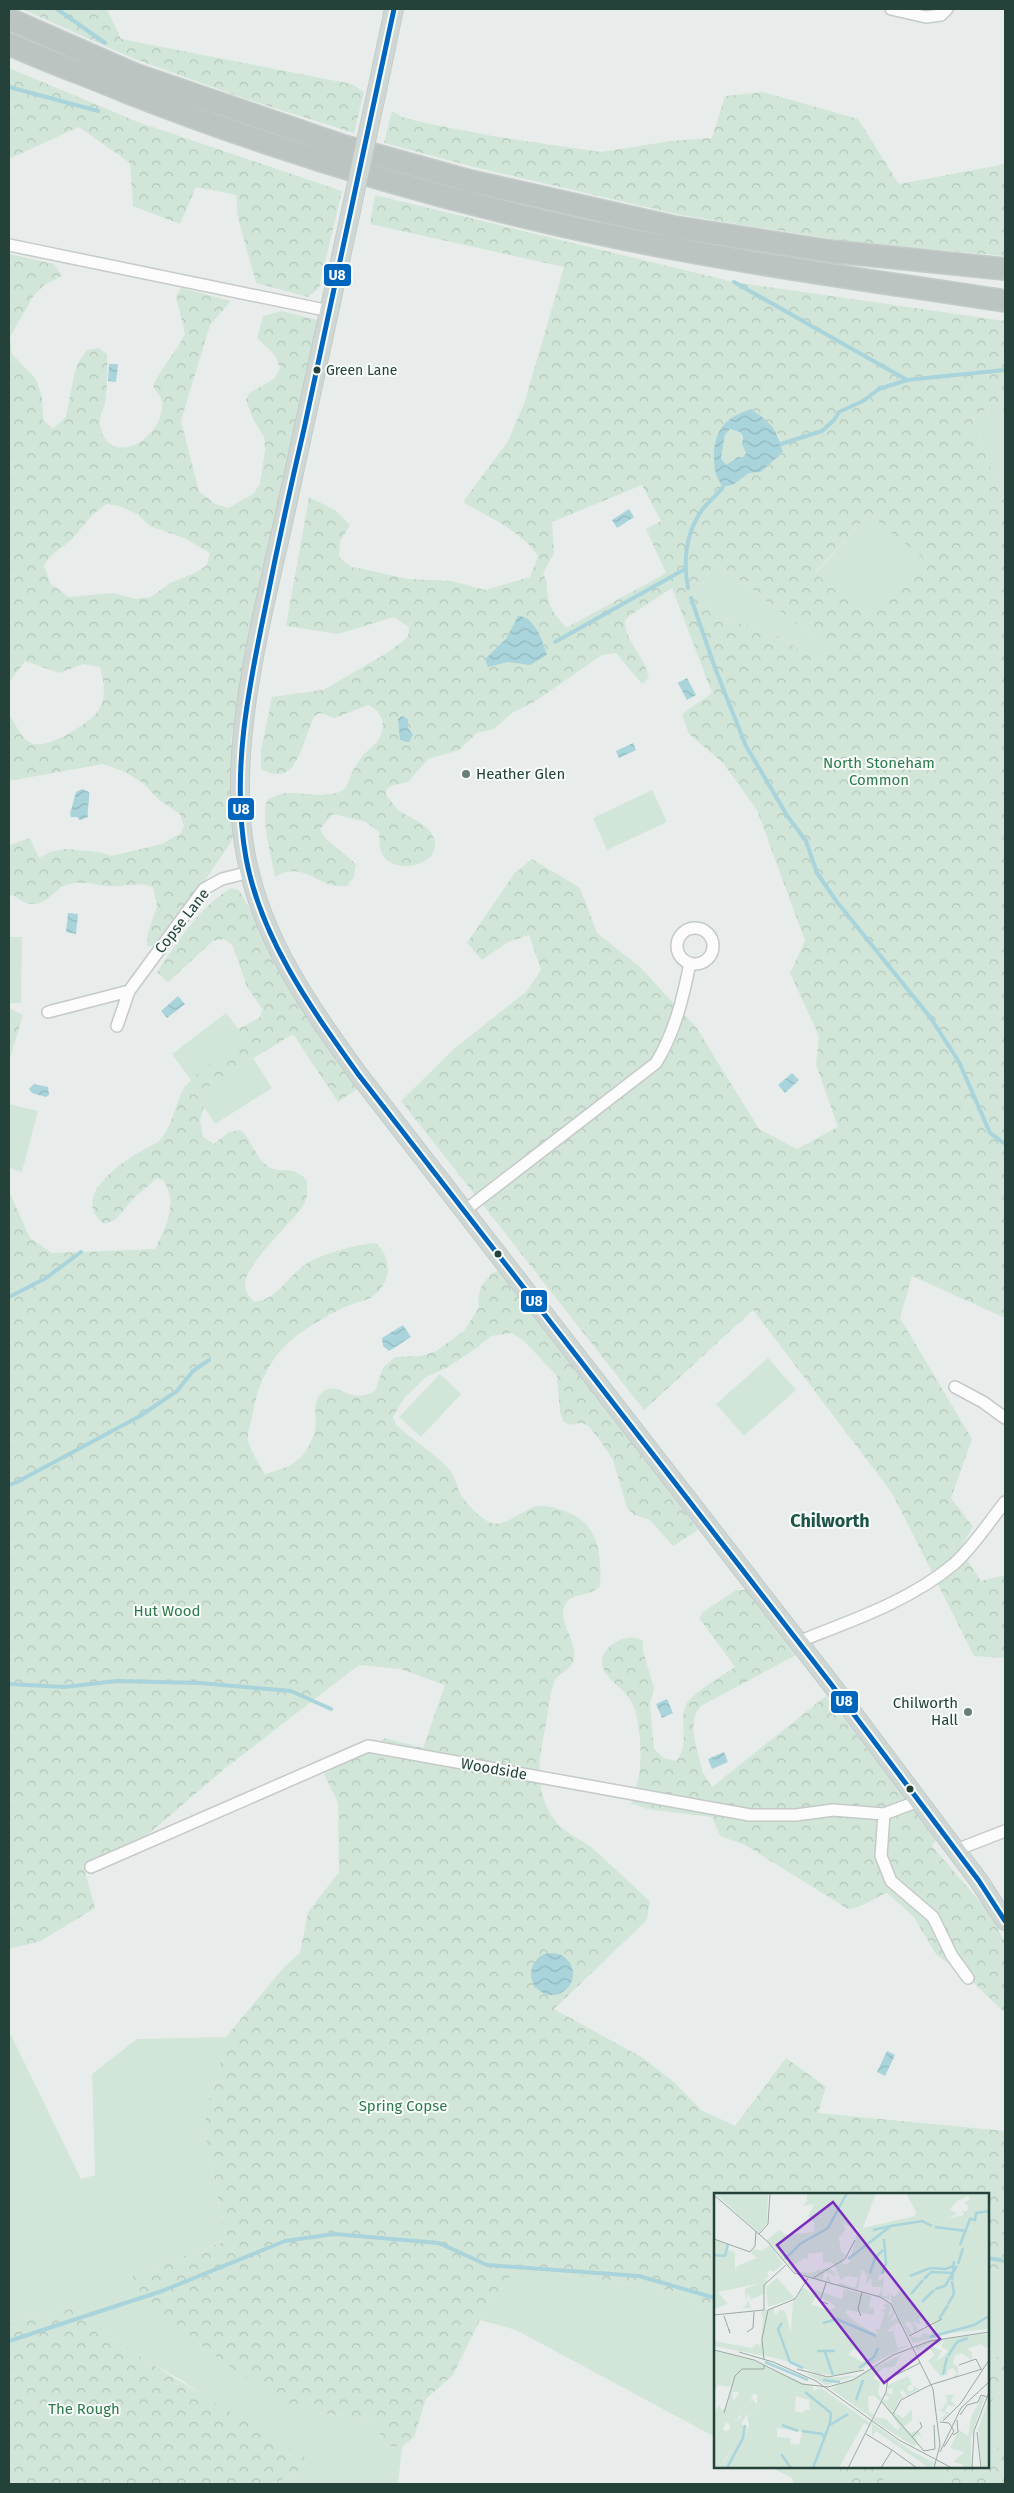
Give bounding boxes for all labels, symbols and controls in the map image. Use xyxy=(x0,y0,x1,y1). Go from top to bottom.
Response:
line badge: U8 xyxy=(323,263,352,287)
text: U8 xyxy=(328,267,346,284)
place label: Green Lane xyxy=(326,362,397,379)
marker: Green Lane xyxy=(312,365,322,375)
park label: North Stoneham Common xyxy=(823,754,935,789)
place label: Heather Glen xyxy=(476,765,565,783)
marker: Heather Glen xyxy=(460,768,472,780)
line badge: U8 xyxy=(227,797,255,821)
text: U8 xyxy=(232,801,250,818)
street label: Copse Lane xyxy=(151,885,213,957)
unlabelled marker xyxy=(493,1249,503,1259)
line badge: U8 xyxy=(520,1289,548,1313)
text: U8 xyxy=(525,1293,543,1310)
district label: Chilworth xyxy=(790,1510,870,1532)
park label: Hut Wood xyxy=(133,1602,201,1620)
line badge: U8 xyxy=(830,1690,859,1714)
text: U8 xyxy=(835,1693,853,1710)
place label: Chilworth Hall xyxy=(893,1694,959,1729)
marker: Chilworth Hall xyxy=(962,1706,974,1718)
street label: Woodside xyxy=(459,1754,529,1784)
unlabelled marker xyxy=(905,1784,915,1794)
park label: Spring Copse xyxy=(359,2097,447,2115)
inset map xyxy=(714,2193,989,2468)
park label: The Rough xyxy=(48,2400,120,2418)

